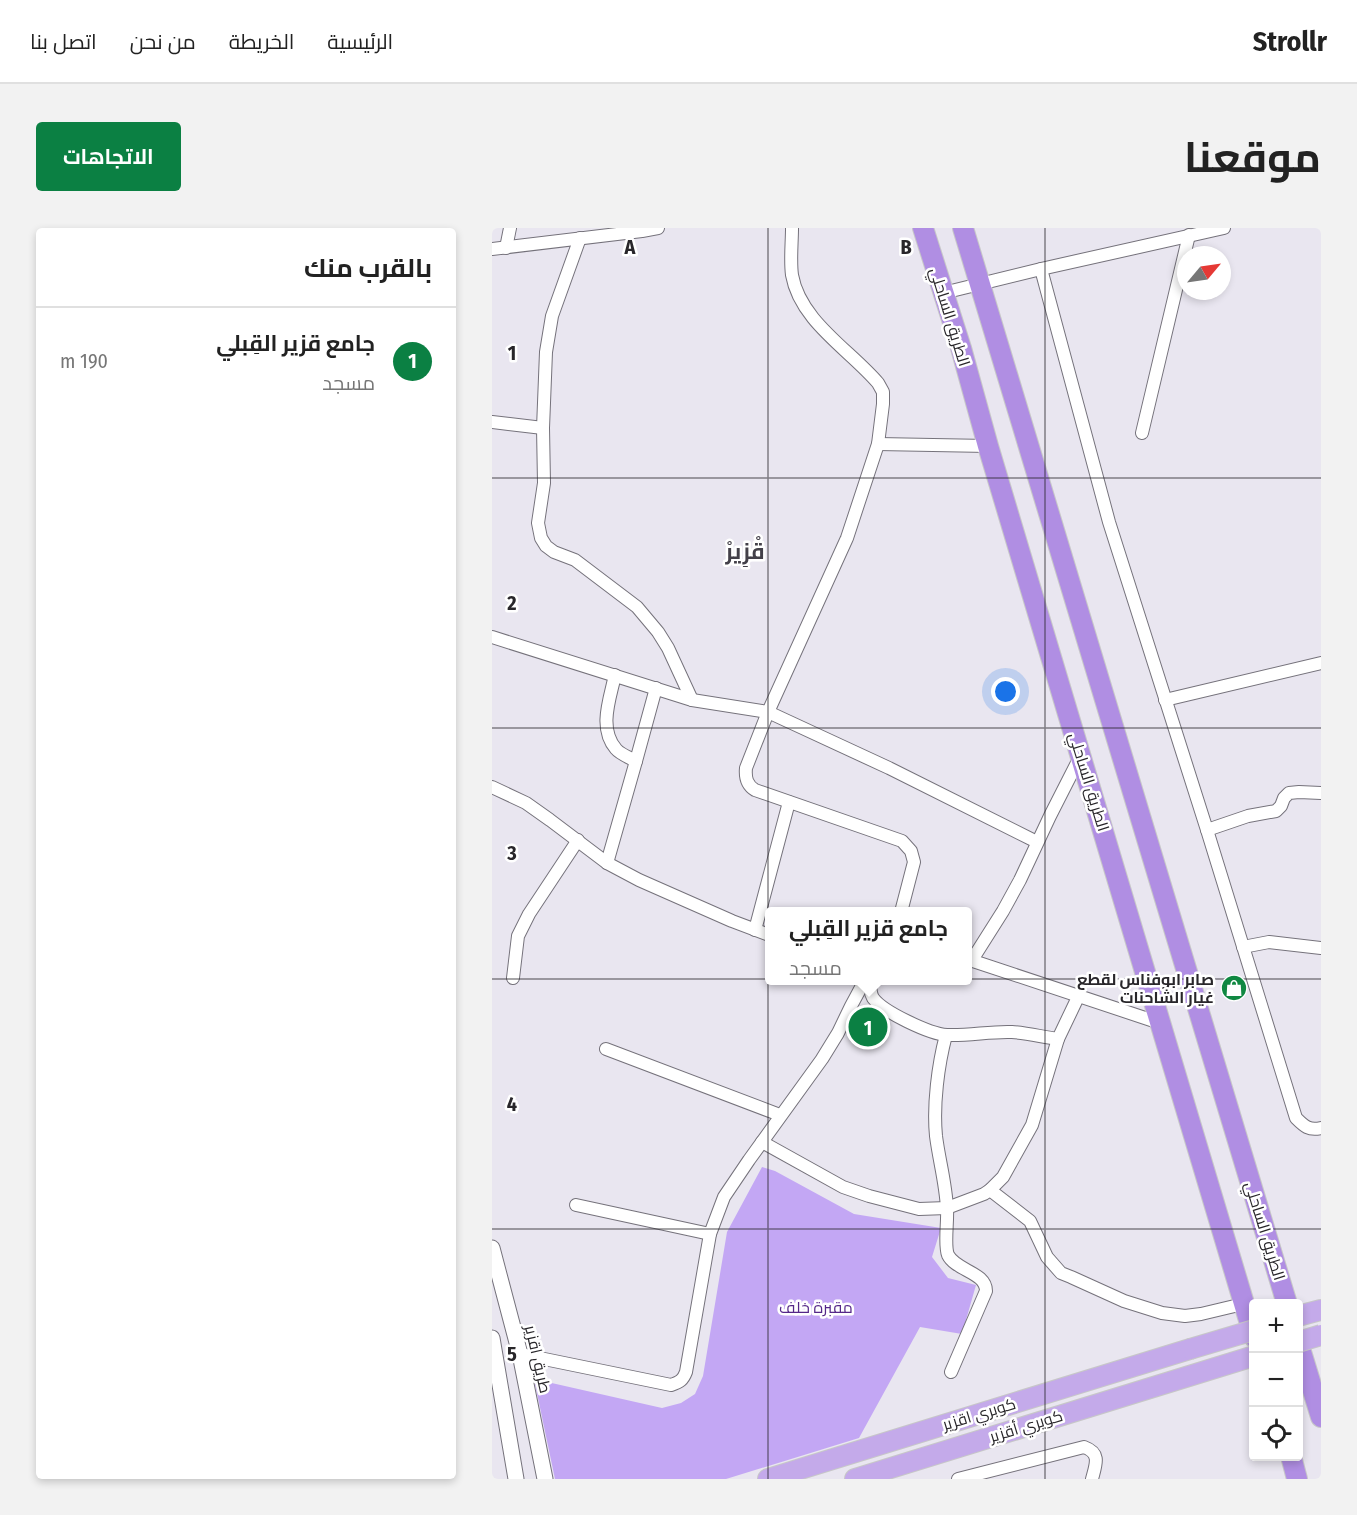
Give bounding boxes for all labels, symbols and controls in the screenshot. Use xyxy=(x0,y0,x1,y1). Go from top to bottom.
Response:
text: Strollr xyxy=(1253,25,1327,58)
text: اتصل بنا xyxy=(30,29,97,55)
text: من نحن xyxy=(130,29,196,55)
text: الخريطة xyxy=(229,29,294,55)
text: الرئيسية xyxy=(327,29,393,55)
button: الاتجاهات xyxy=(36,122,181,191)
text: موقعنا xyxy=(1184,133,1321,183)
text: A xyxy=(624,235,637,259)
text: B xyxy=(900,235,912,259)
north arrow xyxy=(1177,246,1231,300)
text: بالقرب منك xyxy=(304,253,432,284)
street label: الطريق الساحلي xyxy=(922,265,974,370)
text: جامع قزير القِبلي xyxy=(216,330,375,357)
text: 1 xyxy=(508,341,516,365)
text: 190 m xyxy=(60,349,108,373)
text: 1 xyxy=(408,349,417,373)
text: مسجد xyxy=(322,371,375,395)
district label: قْزِيرْ xyxy=(724,536,765,567)
text: 2 xyxy=(506,591,517,615)
your location xyxy=(991,677,1020,706)
street label: الطريق الساحلي xyxy=(1061,730,1113,835)
text: 3 xyxy=(506,841,517,865)
popup xyxy=(765,907,972,985)
text: جامع قزير القِبلي xyxy=(789,915,948,942)
text: مسجد xyxy=(789,956,842,980)
place label: صابر ابوفناس لقطع غيار الشاحنات xyxy=(1077,970,1214,1007)
shop icon: صابر ابوفناس لقطع غيار الشاحنات xyxy=(1219,973,1249,1003)
pin: 1 xyxy=(848,1004,887,1050)
text: 4 xyxy=(507,1092,517,1116)
street label: الطريق الساحلي xyxy=(1237,1179,1289,1284)
park label: مقبرة خلف xyxy=(779,1298,853,1317)
map controls xyxy=(1249,1299,1303,1461)
button: + xyxy=(1249,1299,1303,1353)
street label: طريق اقزير xyxy=(520,1322,555,1395)
text: 5 xyxy=(507,1342,517,1366)
button: − xyxy=(1249,1353,1303,1407)
street label: كوبري اقزير xyxy=(939,1394,1019,1438)
street label: كويري أقزير xyxy=(986,1406,1066,1450)
button: locate xyxy=(1249,1407,1303,1461)

